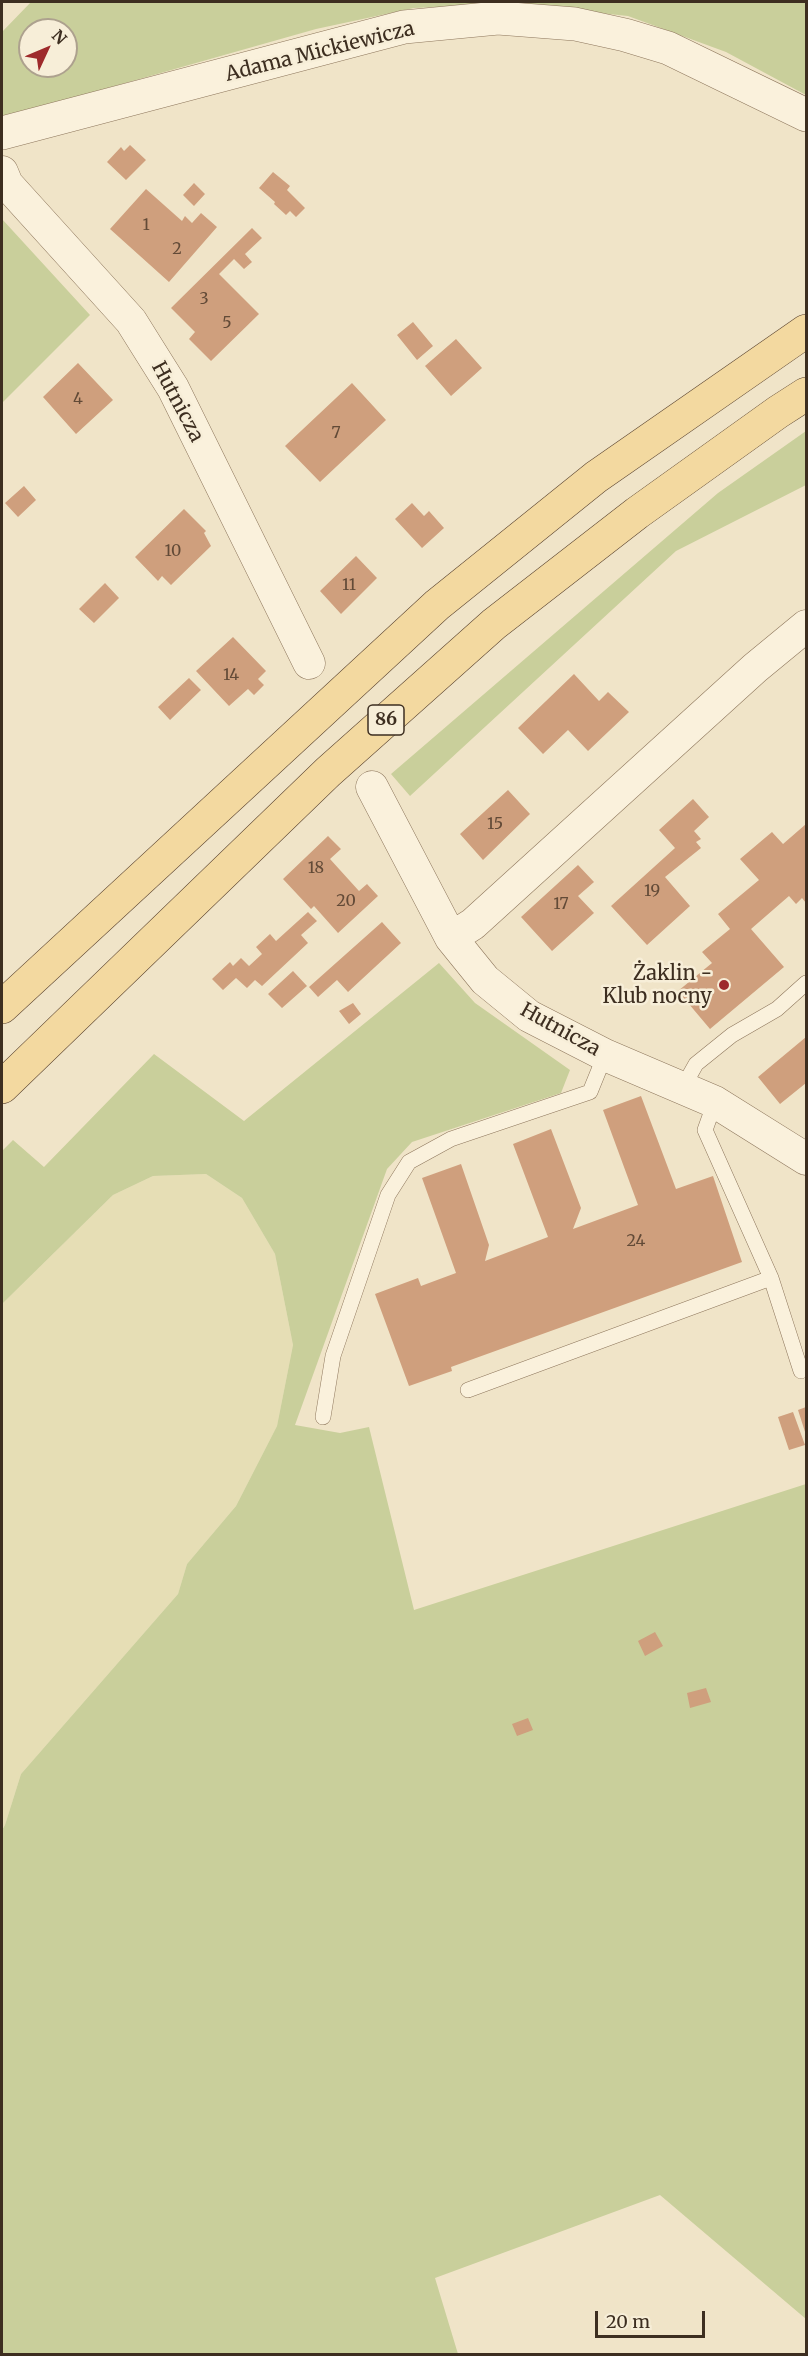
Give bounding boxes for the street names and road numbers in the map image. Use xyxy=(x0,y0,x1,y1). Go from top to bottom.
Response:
street label: Adama Mickiewicza xyxy=(223,17,417,87)
street label: Hutnicza xyxy=(146,358,208,446)
road number: 86 xyxy=(368,705,404,735)
street label: Hutnicza xyxy=(516,998,604,1062)

